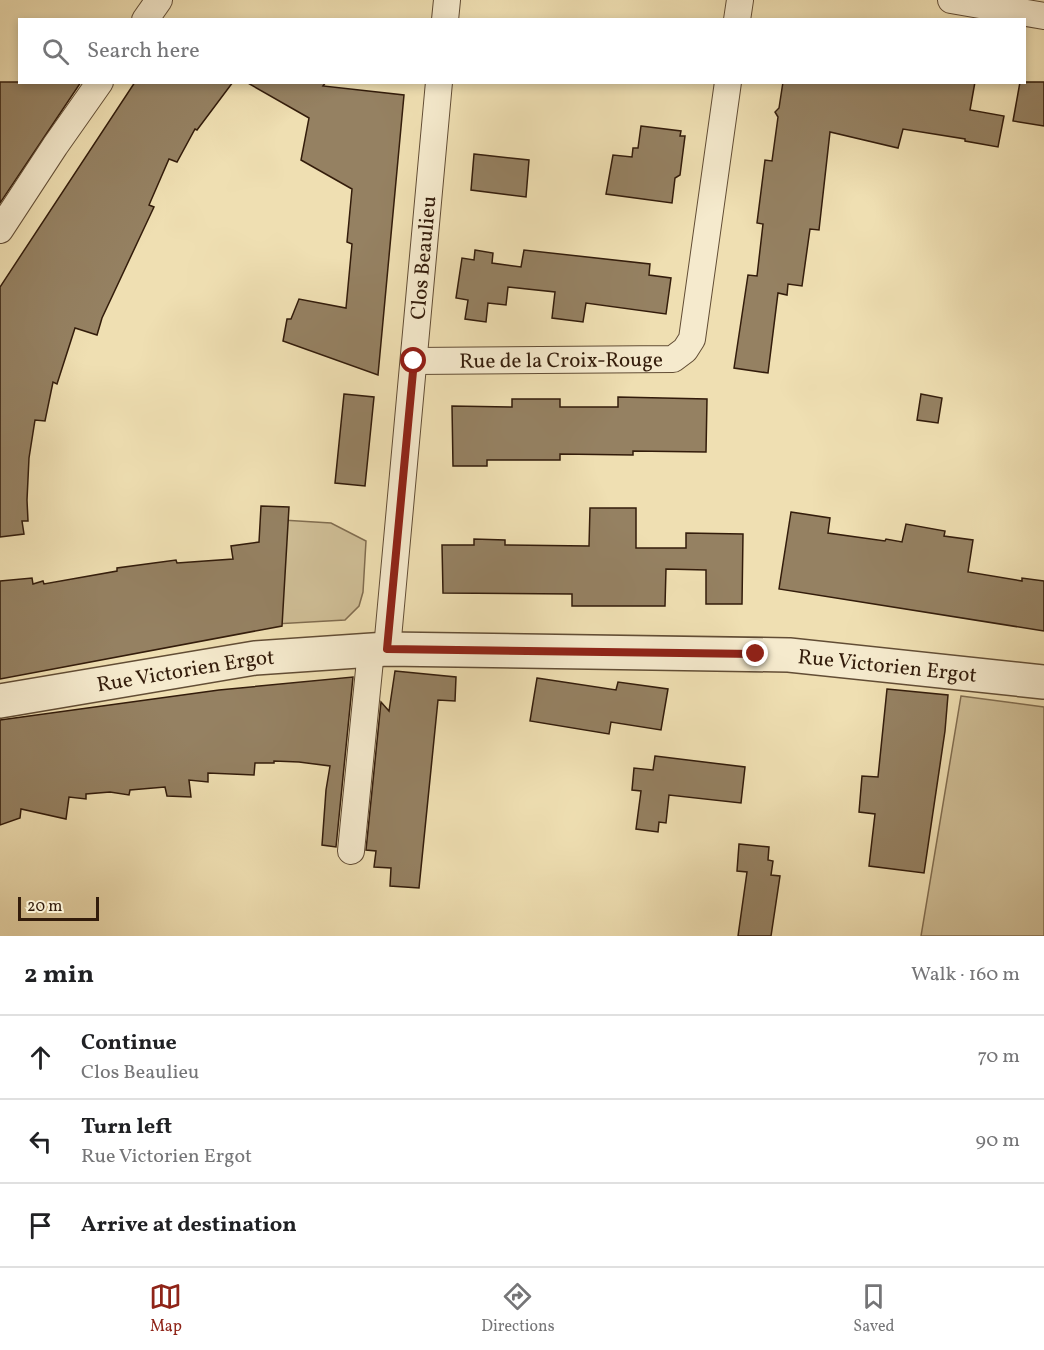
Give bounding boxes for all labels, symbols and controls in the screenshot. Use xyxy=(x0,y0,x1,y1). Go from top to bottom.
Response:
search box xyxy=(18,18,1026,84)
icon: search xyxy=(39,35,72,68)
text: Search here xyxy=(87,36,200,67)
street label: Clos Beaulieu xyxy=(404,195,444,321)
street label: Rue de la Croix-Rouge xyxy=(459,346,663,377)
route start xyxy=(400,347,426,373)
route end xyxy=(742,640,768,666)
street label: Rue Victorien Ergot xyxy=(796,643,978,691)
street label: Rue Victorien Ergot xyxy=(95,644,275,700)
scale bar xyxy=(18,894,99,922)
text: 20 m xyxy=(27,896,62,918)
text: 2 min xyxy=(24,957,94,993)
text: Walk · 160 m xyxy=(911,961,1020,989)
text: Continue xyxy=(81,1028,177,1059)
icon: ahead xyxy=(24,1041,57,1074)
text: 70 m xyxy=(977,1043,1020,1071)
text: Clos Beaulieu xyxy=(81,1059,199,1087)
text: Turn left xyxy=(81,1112,172,1143)
icon: left xyxy=(24,1125,57,1158)
text: 90 m xyxy=(976,1127,1020,1155)
text: Rue Victorien Ergot xyxy=(81,1143,252,1171)
icon: arrive xyxy=(24,1209,57,1242)
text: Arrive at destination xyxy=(81,1210,297,1241)
tab: Map xyxy=(149,1280,182,1338)
tab: Directions xyxy=(481,1280,555,1338)
tab: Saved xyxy=(853,1280,895,1338)

